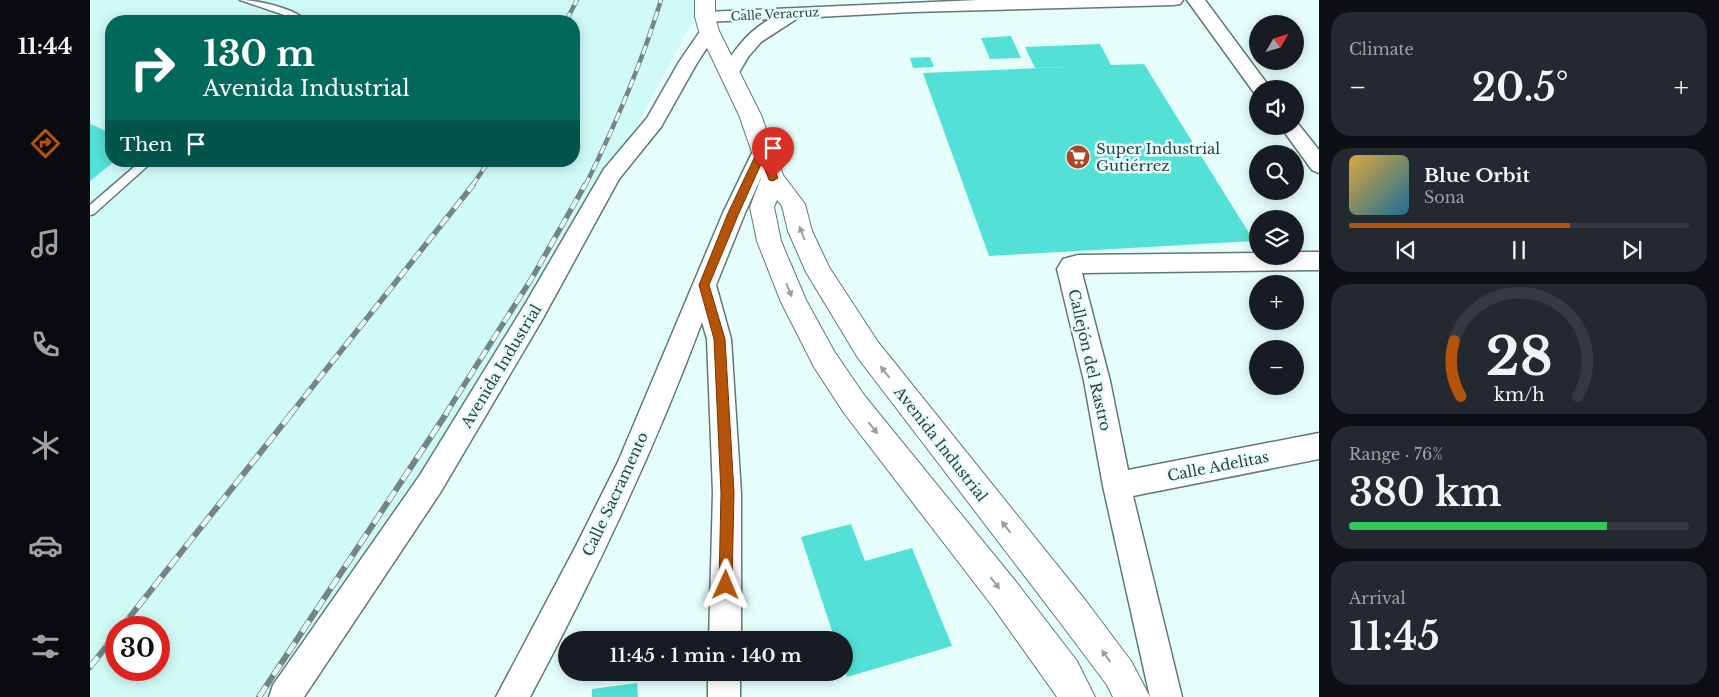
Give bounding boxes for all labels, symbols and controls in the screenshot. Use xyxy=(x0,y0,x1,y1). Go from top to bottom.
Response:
street label: Calle Veracruz xyxy=(730,4,820,24)
north arrow xyxy=(1249,15,1304,70)
map controls xyxy=(1249,15,1304,395)
text: 130 m xyxy=(203,32,315,75)
text: 11:44 xyxy=(18,33,72,60)
icon: right xyxy=(120,35,185,100)
text: Climate xyxy=(1349,39,1414,59)
text: 20.5° xyxy=(1472,64,1569,111)
text: − xyxy=(1349,70,1367,105)
text: + xyxy=(1674,70,1689,105)
text: Avenida Industrial xyxy=(203,75,410,102)
button: sound xyxy=(1249,80,1304,135)
icon: directions xyxy=(28,126,63,161)
pin xyxy=(752,127,794,178)
icon: arrive xyxy=(182,130,210,158)
text: Then xyxy=(120,133,172,156)
icon: arrive xyxy=(759,134,787,162)
place label: Super Industrial Gutiérrez xyxy=(1096,139,1220,175)
supermarket icon: Super Industrial Gutiérrez xyxy=(1065,144,1091,170)
button: search xyxy=(1249,145,1304,200)
text: Blue Orbit xyxy=(1424,164,1530,187)
text: Sona xyxy=(1424,187,1465,207)
button: layers xyxy=(1249,210,1304,265)
icon: music xyxy=(28,226,63,261)
one-way arrow xyxy=(797,226,805,240)
icon: previous xyxy=(1392,236,1420,264)
icon: pause xyxy=(1505,236,1533,264)
icon: next xyxy=(1618,236,1646,264)
button: + xyxy=(1249,275,1304,330)
one-way arrow xyxy=(785,283,793,297)
street label: Callejón del Rastro xyxy=(1064,287,1116,433)
street label: Avenida Industrial xyxy=(456,301,545,432)
text: 28 xyxy=(1486,325,1552,389)
icon: phone xyxy=(28,327,63,362)
button: − xyxy=(1249,340,1304,395)
one-way arrow xyxy=(879,366,890,379)
street label: Avenida Industrial xyxy=(890,382,992,505)
text: km/h xyxy=(1494,384,1544,406)
one-way arrow xyxy=(868,421,879,434)
icon: climate xyxy=(28,428,63,463)
street label: Calle Sacramento xyxy=(578,429,652,559)
text: Range · 76% xyxy=(1349,444,1443,464)
street label: Calle Adelitas xyxy=(1166,447,1271,485)
text: 380 km xyxy=(1349,469,1502,516)
one-way arrow xyxy=(1001,521,1012,534)
icon: car xyxy=(28,528,63,563)
position arrow xyxy=(699,558,751,610)
one-way arrow xyxy=(990,576,1001,589)
text: Arrival xyxy=(1349,588,1406,608)
text: 11:45 xyxy=(1349,613,1440,660)
speed limit sign: 30 xyxy=(105,616,170,681)
icon: filters xyxy=(28,629,63,664)
text: 11:45 · 1 min · 140 m xyxy=(609,644,802,667)
one-way arrow xyxy=(1100,650,1111,663)

